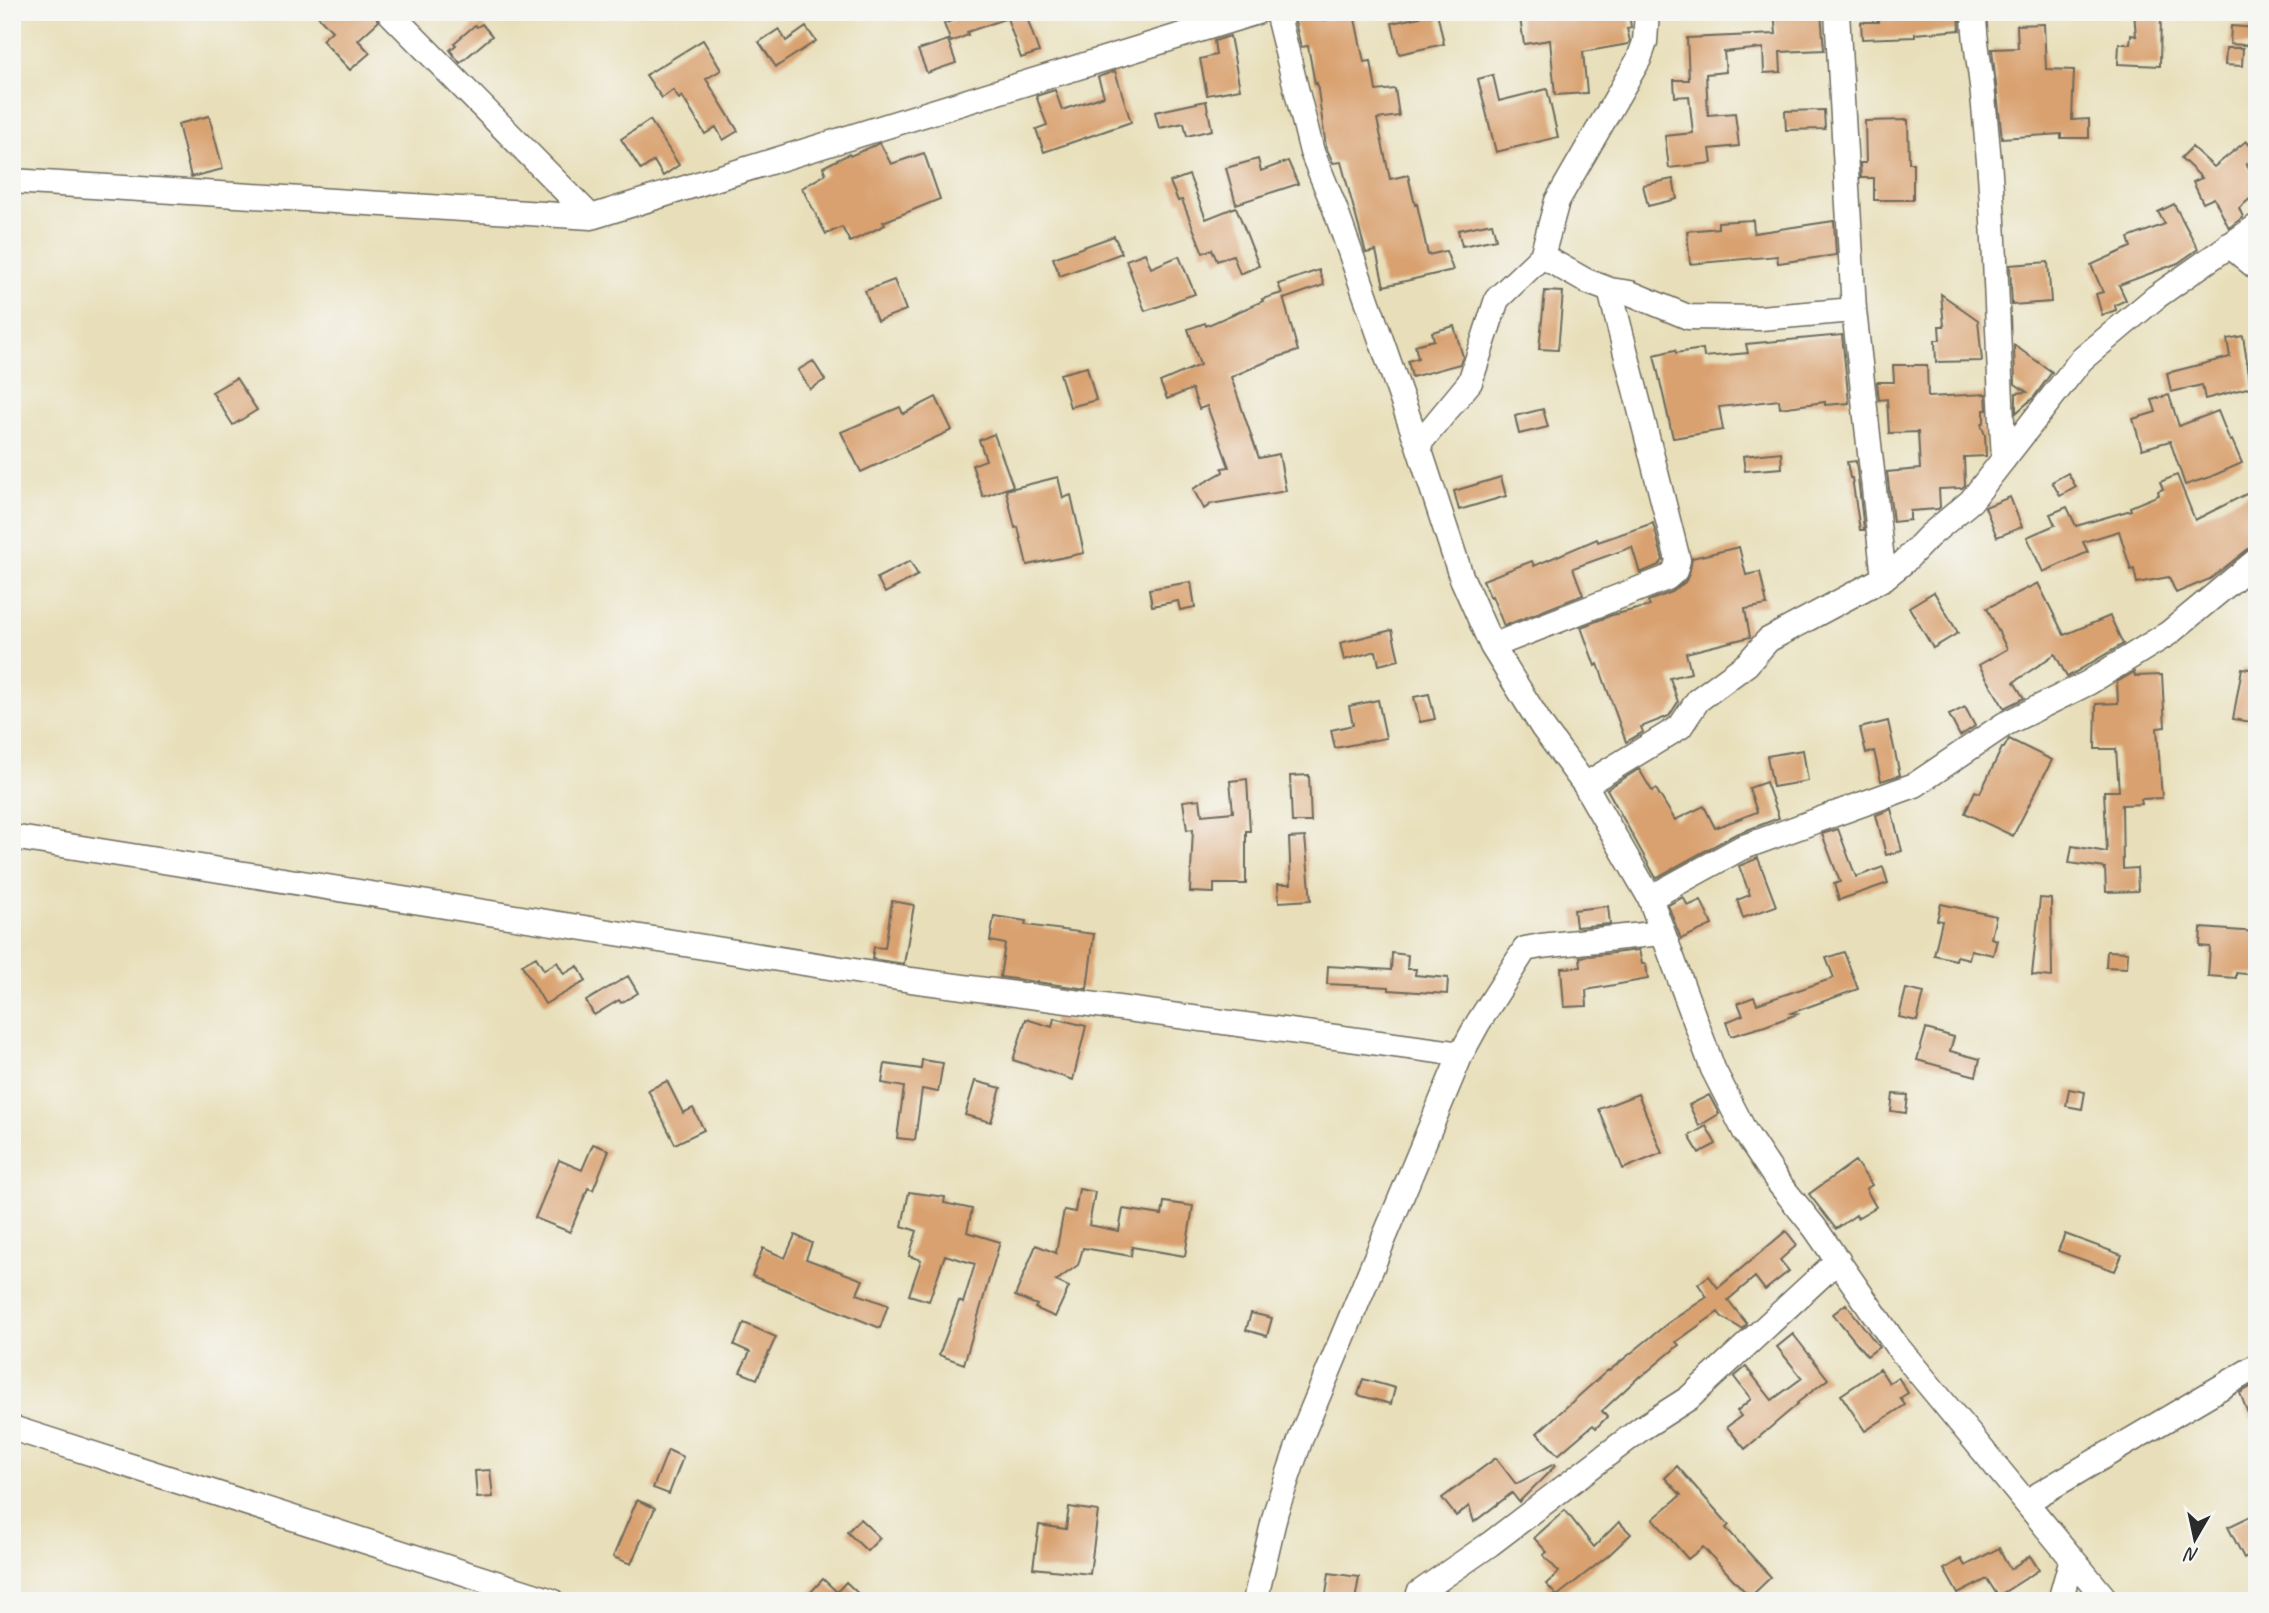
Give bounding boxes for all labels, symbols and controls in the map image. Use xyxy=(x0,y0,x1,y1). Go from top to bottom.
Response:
north arrow xyxy=(2160,1504,2230,1574)
text: N xyxy=(2182,1542,2200,1568)

